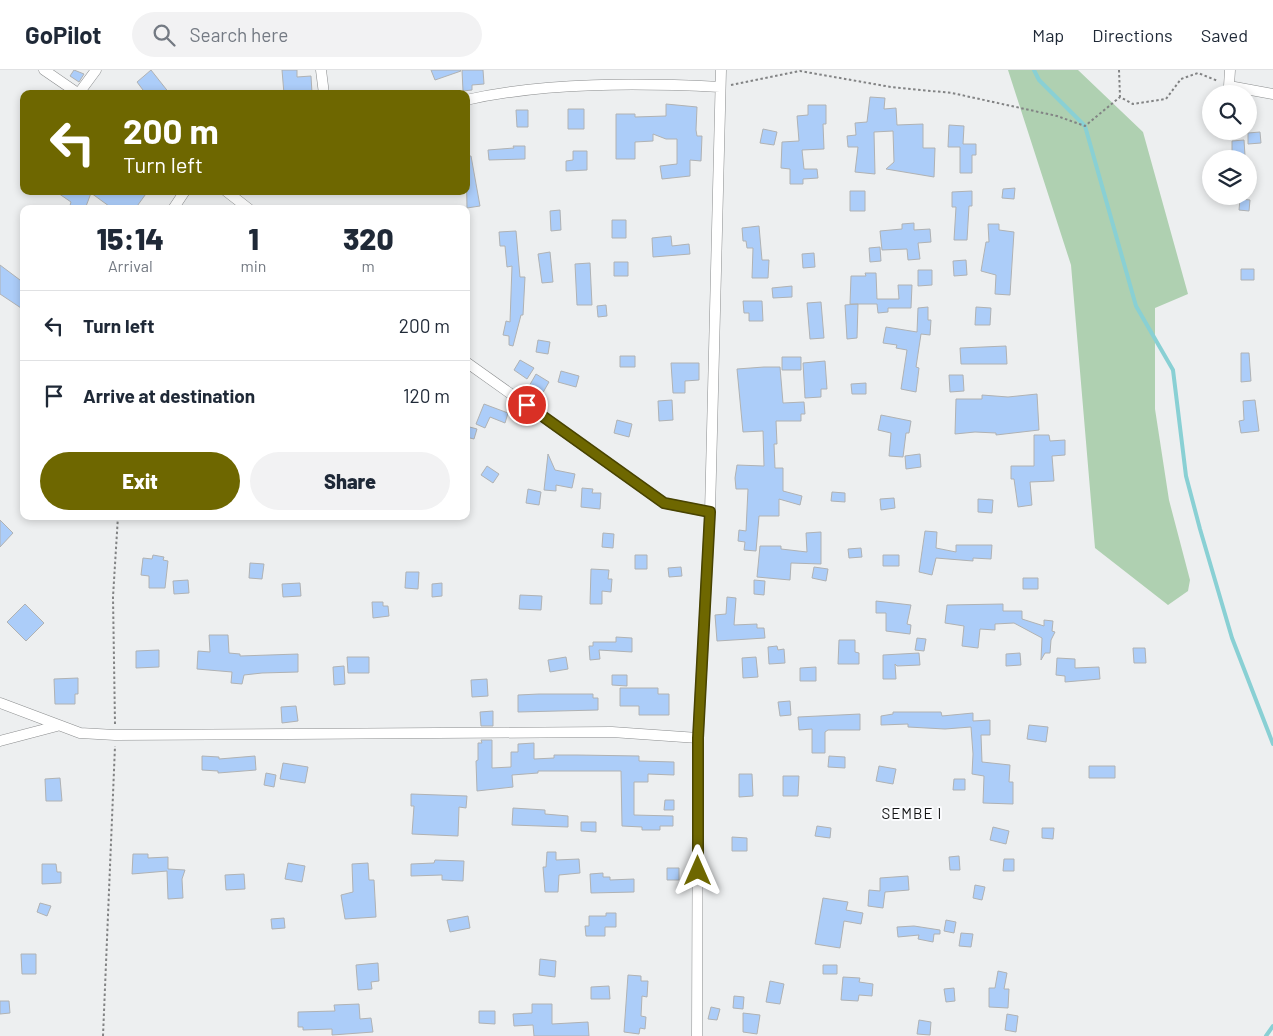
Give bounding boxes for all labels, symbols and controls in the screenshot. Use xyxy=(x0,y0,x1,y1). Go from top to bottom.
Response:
search box xyxy=(132,12,482,57)
text: GoPilot xyxy=(25,20,102,49)
icon: search xyxy=(150,21,178,49)
text: Search here xyxy=(190,23,288,46)
text: Map xyxy=(1032,24,1064,46)
text: Directions xyxy=(1092,24,1173,46)
text: Saved xyxy=(1201,24,1248,46)
map controls xyxy=(1202,85,1257,205)
button: search xyxy=(1202,85,1257,140)
text: 200 m xyxy=(123,109,219,151)
icon: left xyxy=(40,110,105,175)
button: layers xyxy=(1202,150,1257,205)
text: Turn left xyxy=(123,151,203,177)
text: 15:14 xyxy=(96,220,164,256)
text: 1 xyxy=(248,220,259,256)
text: 320 xyxy=(343,220,394,256)
text: Arrival xyxy=(108,256,153,275)
text: min xyxy=(241,256,266,275)
text: m xyxy=(362,256,375,275)
icon: left xyxy=(40,312,68,340)
text: Turn left xyxy=(83,314,154,337)
text: 200 m xyxy=(399,314,450,337)
icon: arrive xyxy=(40,382,68,410)
text: Arrive at destination xyxy=(83,384,255,407)
text: 120 m xyxy=(403,384,450,407)
pin xyxy=(506,384,548,426)
icon: arrive xyxy=(513,391,541,419)
button: Exit xyxy=(40,452,240,510)
button: Share xyxy=(250,452,450,510)
district label: SEMBE I xyxy=(882,804,942,822)
position arrow xyxy=(671,844,723,896)

